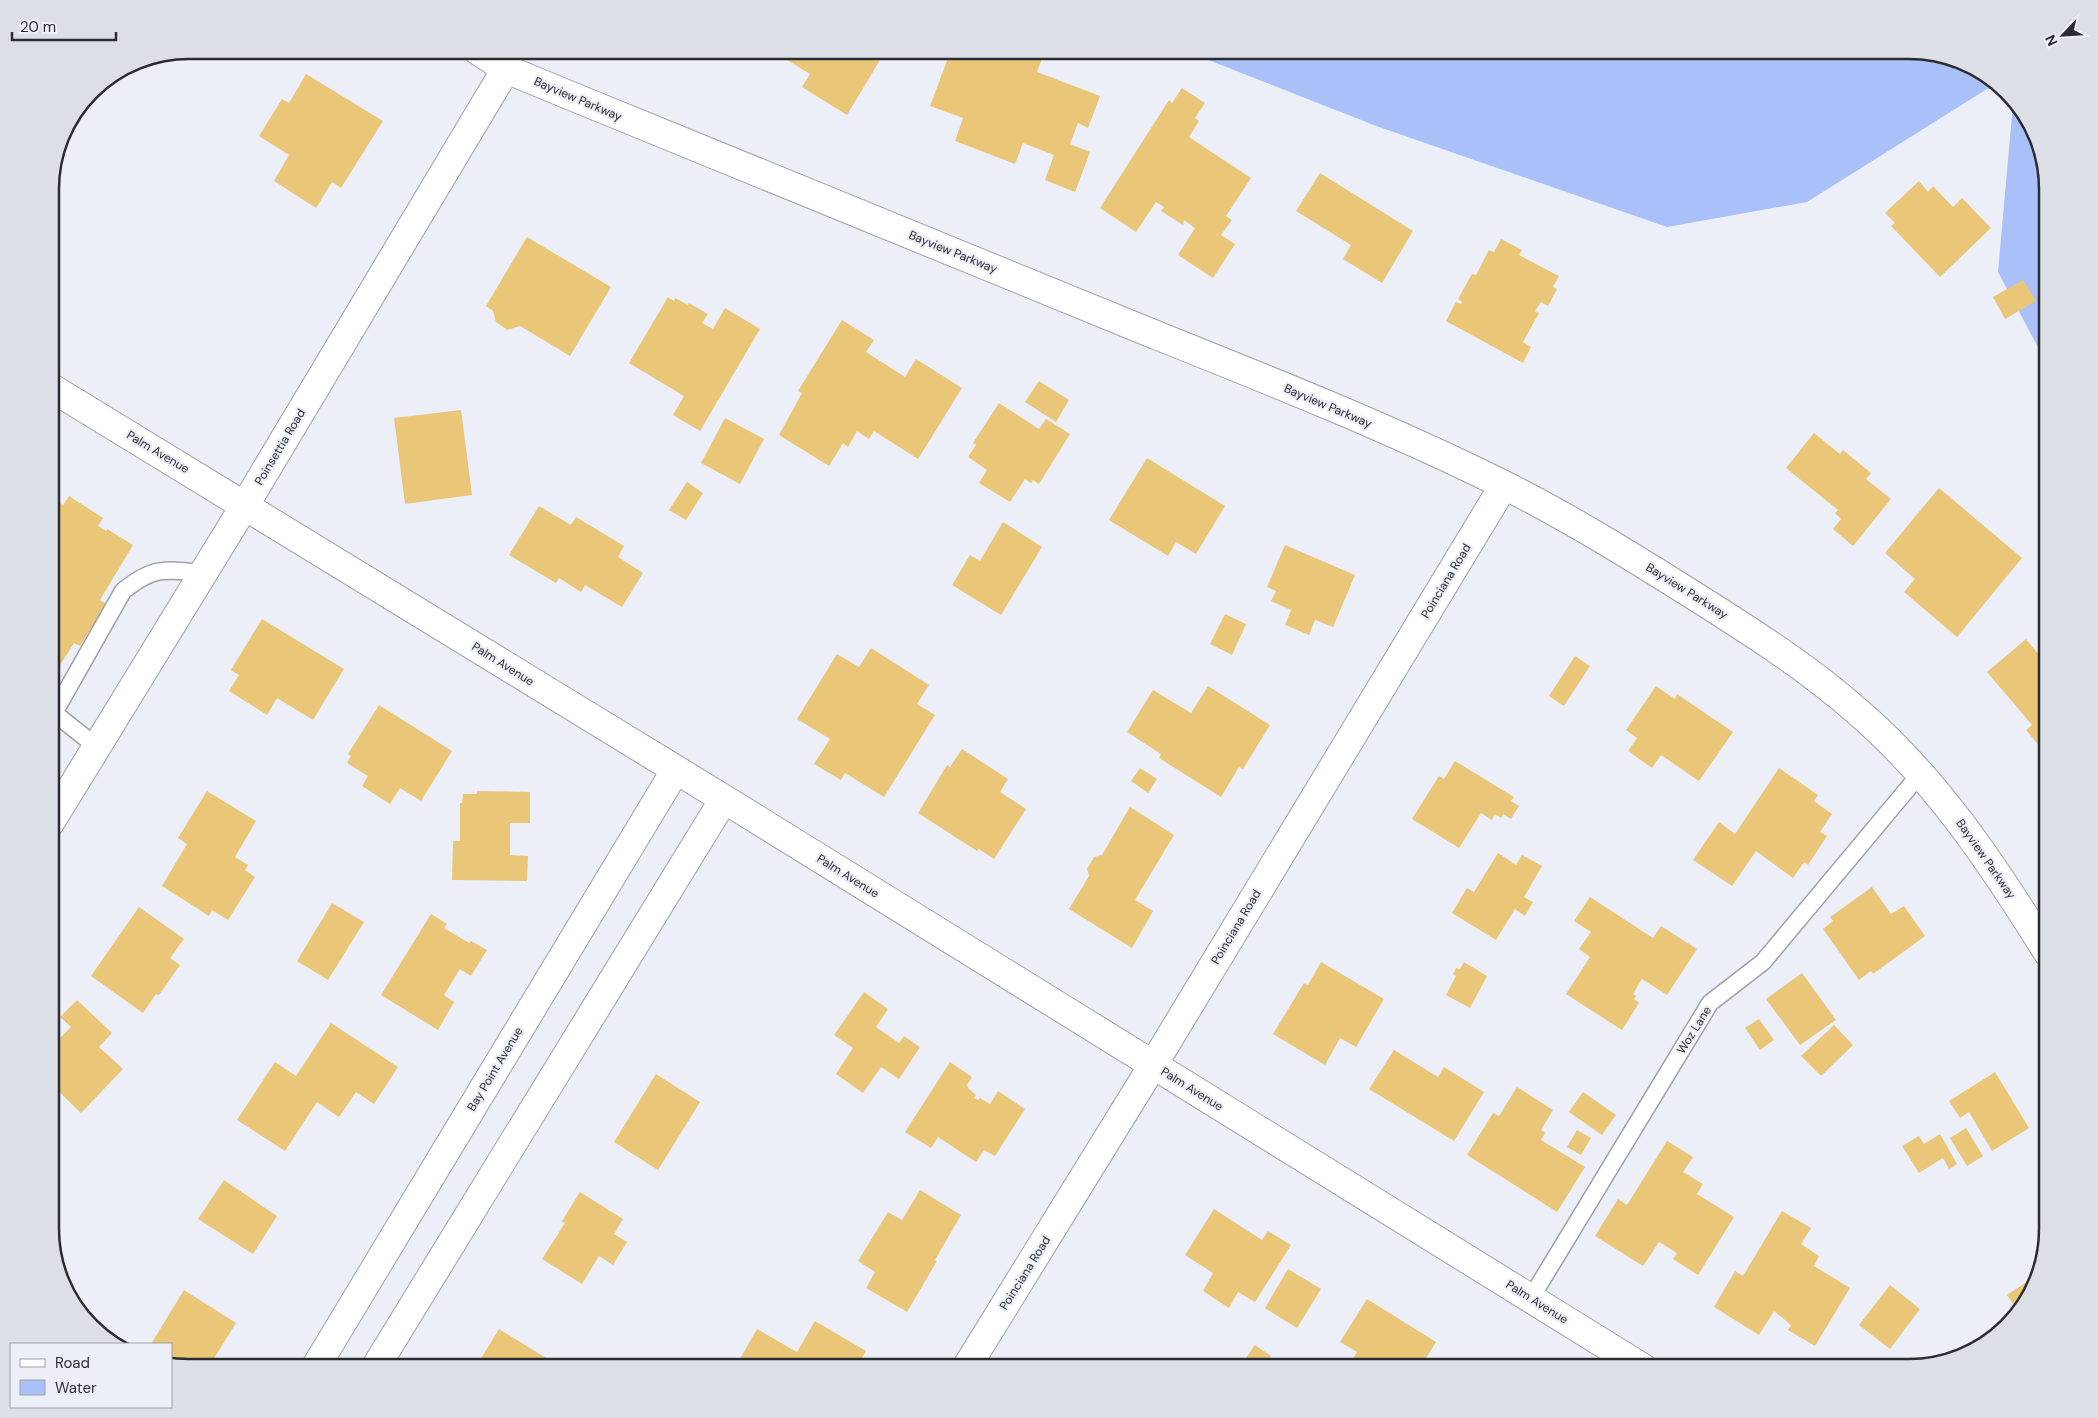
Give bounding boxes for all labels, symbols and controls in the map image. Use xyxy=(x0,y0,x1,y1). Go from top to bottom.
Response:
scale bar xyxy=(12,10,116,42)
north arrow xyxy=(2038,10,2088,60)
text: 20 m xyxy=(20,17,56,37)
text: N xyxy=(2041,32,2062,49)
street label: Bayview Parkway xyxy=(532,73,625,125)
street label: Bayview Parkway xyxy=(906,227,1000,277)
street label: Bayview Parkway xyxy=(1282,380,1375,432)
street label: Poinsettia Road xyxy=(251,406,309,488)
street label: Palm Avenue xyxy=(124,427,193,477)
street label: Poinciana Road xyxy=(1417,541,1475,621)
street label: Bayview Parkway xyxy=(1643,559,1731,623)
street label: Palm Avenue xyxy=(469,639,537,690)
street label: Bayview Parkway xyxy=(1952,816,2020,902)
street label: Palm Avenue xyxy=(814,851,882,902)
street label: Poinciana Road xyxy=(1207,887,1265,967)
street label: Woz Lane xyxy=(1673,1003,1715,1057)
street label: Bay Point Avenue xyxy=(464,1024,527,1114)
street label: Palm Avenue xyxy=(1158,1064,1226,1115)
street label: Poinciana Road xyxy=(996,1233,1054,1313)
street label: Palm Avenue xyxy=(1503,1277,1571,1328)
legend xyxy=(10,1343,172,1408)
text: Road xyxy=(55,1353,90,1373)
text: Water xyxy=(55,1378,97,1398)

